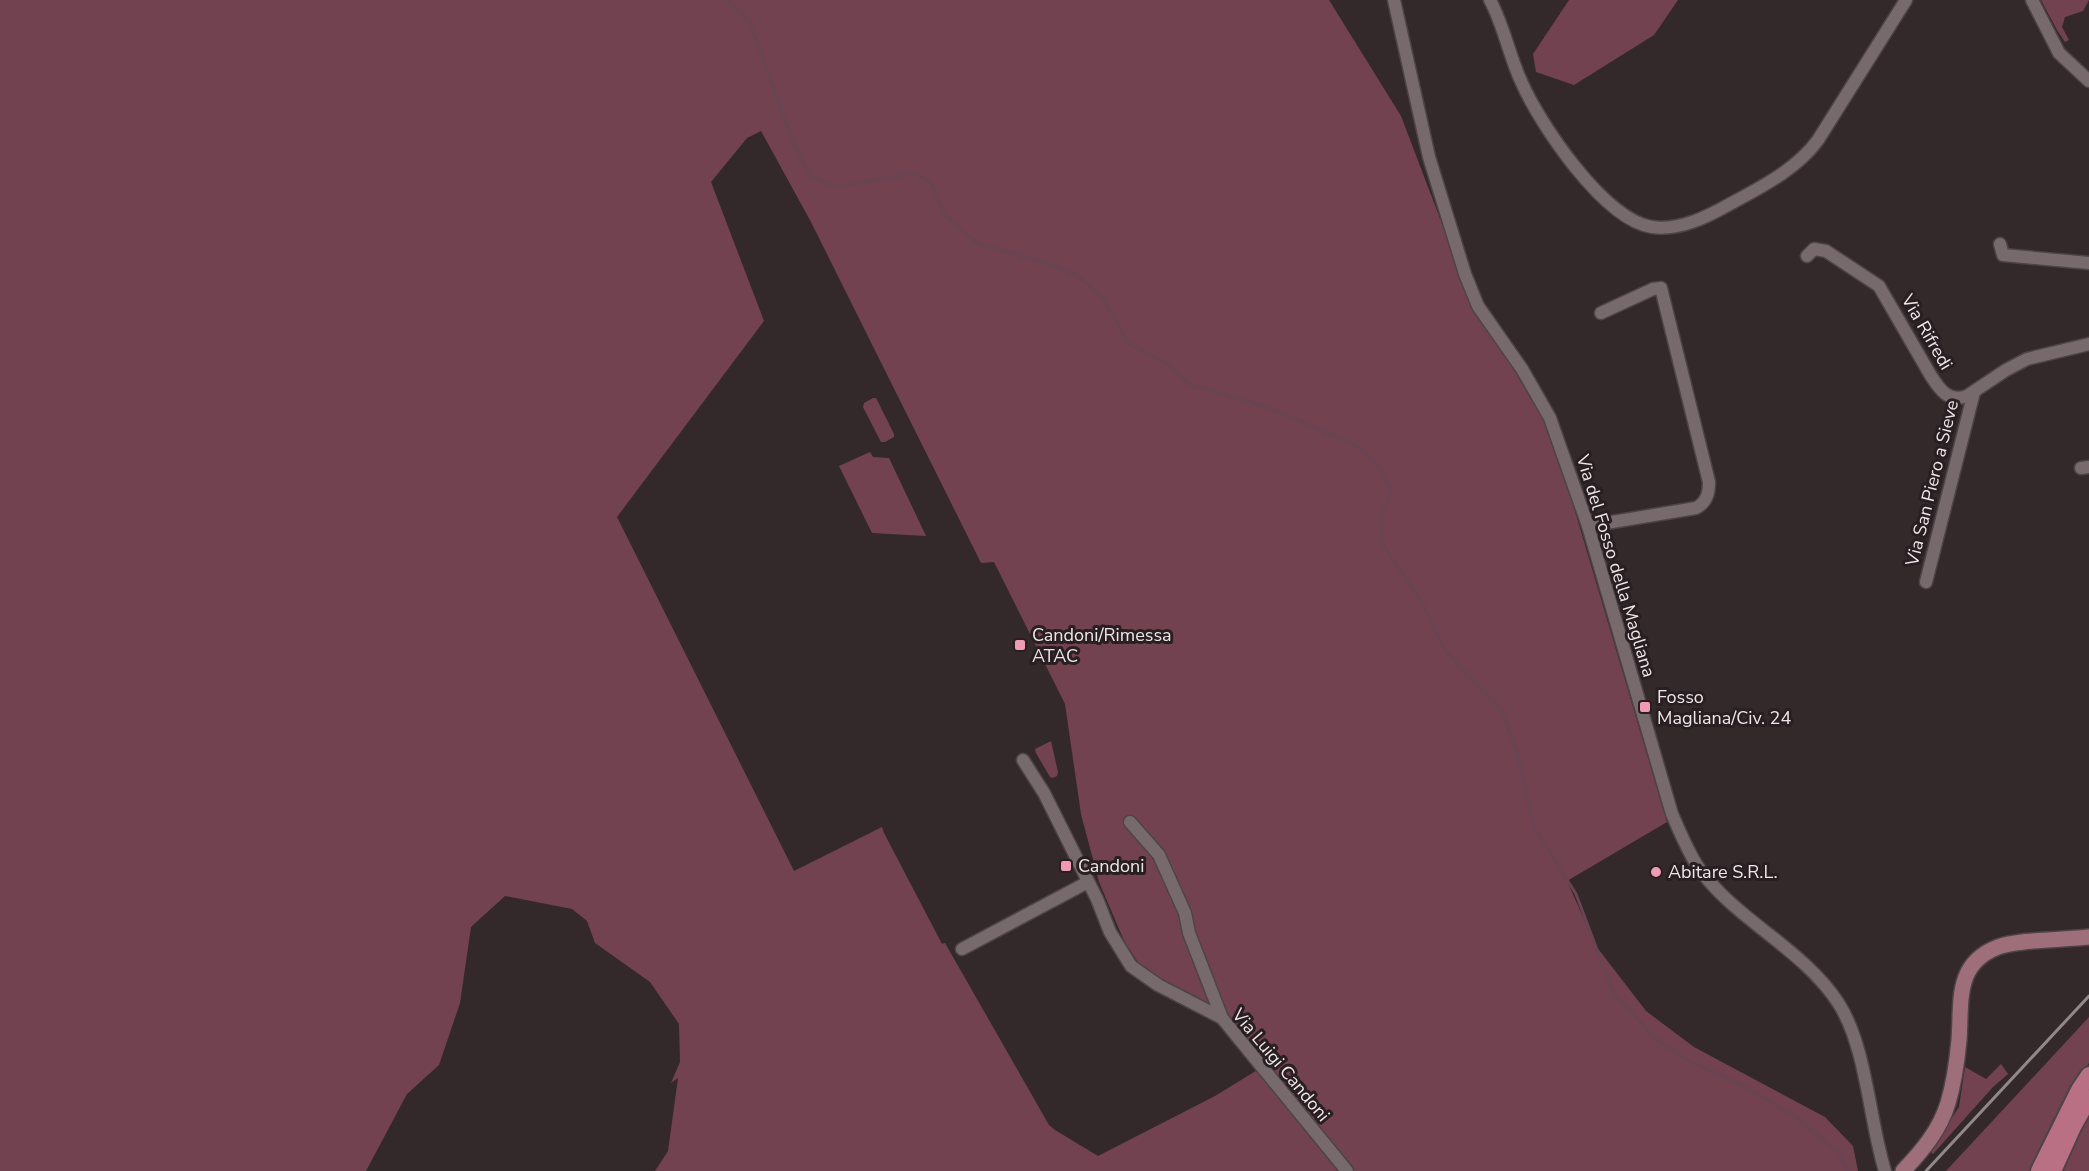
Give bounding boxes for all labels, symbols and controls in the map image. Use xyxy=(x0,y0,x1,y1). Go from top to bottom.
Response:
street label: Via Rifredi xyxy=(1895,289,1958,374)
street label: Via San Piero a Sieve xyxy=(1900,398,1964,569)
street label: Via del Fosso della Magliana xyxy=(1570,451,1661,680)
place label: Candoni/Rimessa ATAC xyxy=(1032,623,1172,668)
marker: Candoni/Rimessa ATAC xyxy=(1013,638,1027,652)
place label: Fosso Magliana/Civ. 24 xyxy=(1657,685,1791,730)
marker: Fosso Magliana/Civ. 24 xyxy=(1638,700,1652,714)
place label: Candoni xyxy=(1078,854,1144,878)
marker: Candoni xyxy=(1059,859,1073,873)
place label: Abitare S.R.L. xyxy=(1668,860,1778,884)
marker: Abitare S.R.L. xyxy=(1649,865,1663,879)
street label: Via Luigi Candoni xyxy=(1226,1003,1335,1127)

